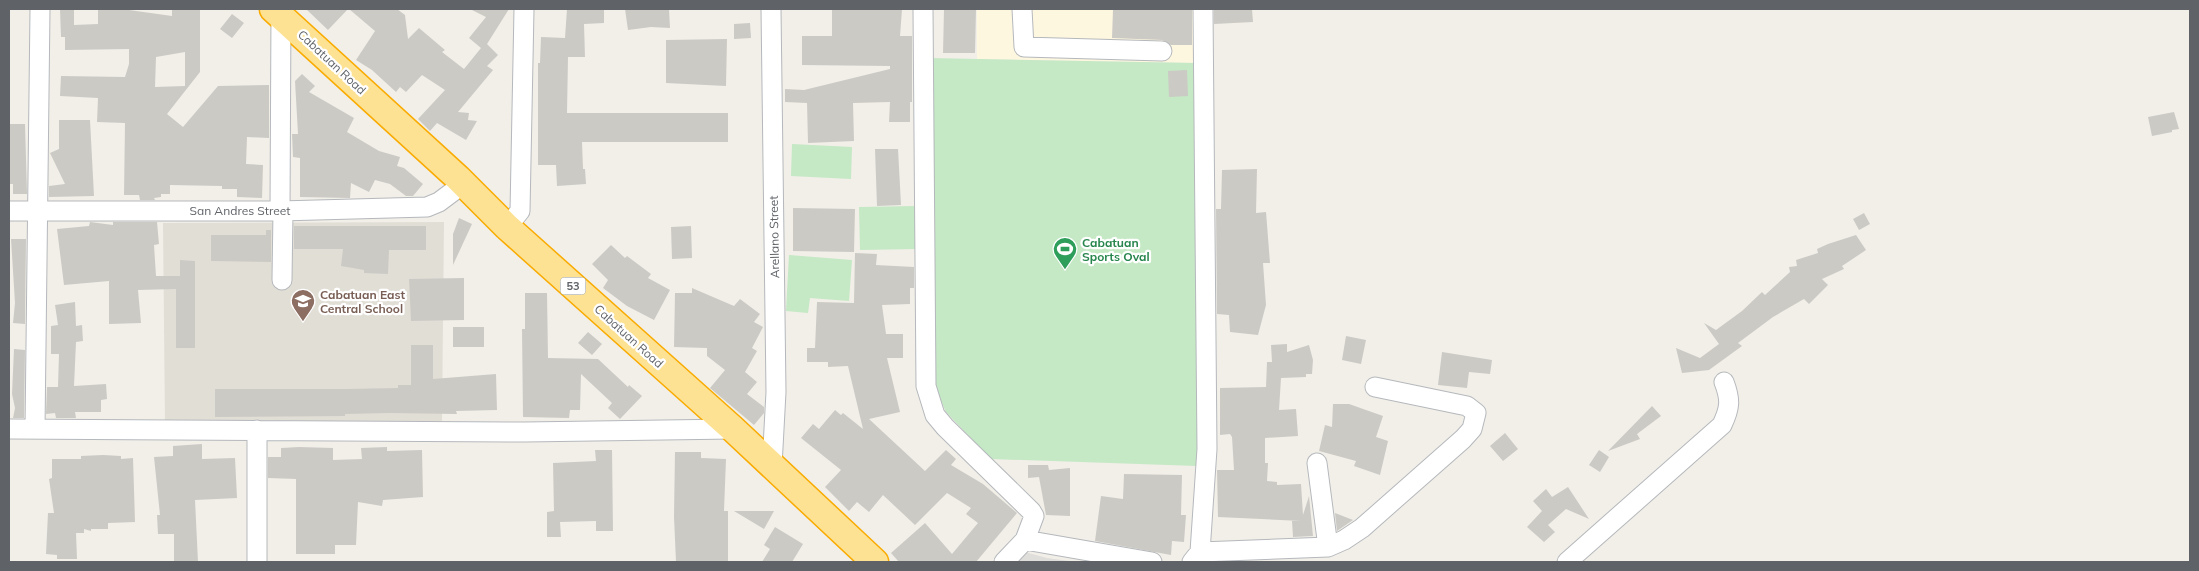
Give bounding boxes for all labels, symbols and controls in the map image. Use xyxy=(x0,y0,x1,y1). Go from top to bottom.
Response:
street label: Cabatuan Road xyxy=(295,27,369,97)
street label: Arellano Street xyxy=(766,196,782,278)
street label: San Andres Street xyxy=(190,203,290,218)
place label: Cabatuan Sports Oval xyxy=(1082,235,1150,264)
sports icon: Cabatuan Sports Oval xyxy=(1052,236,1078,270)
road number: 53 xyxy=(560,278,586,294)
place label: Cabatuan East Central School xyxy=(320,287,405,316)
school or university icon: Cabatuan East Central School xyxy=(290,288,316,322)
street label: Cabatuan Road xyxy=(591,301,667,371)

